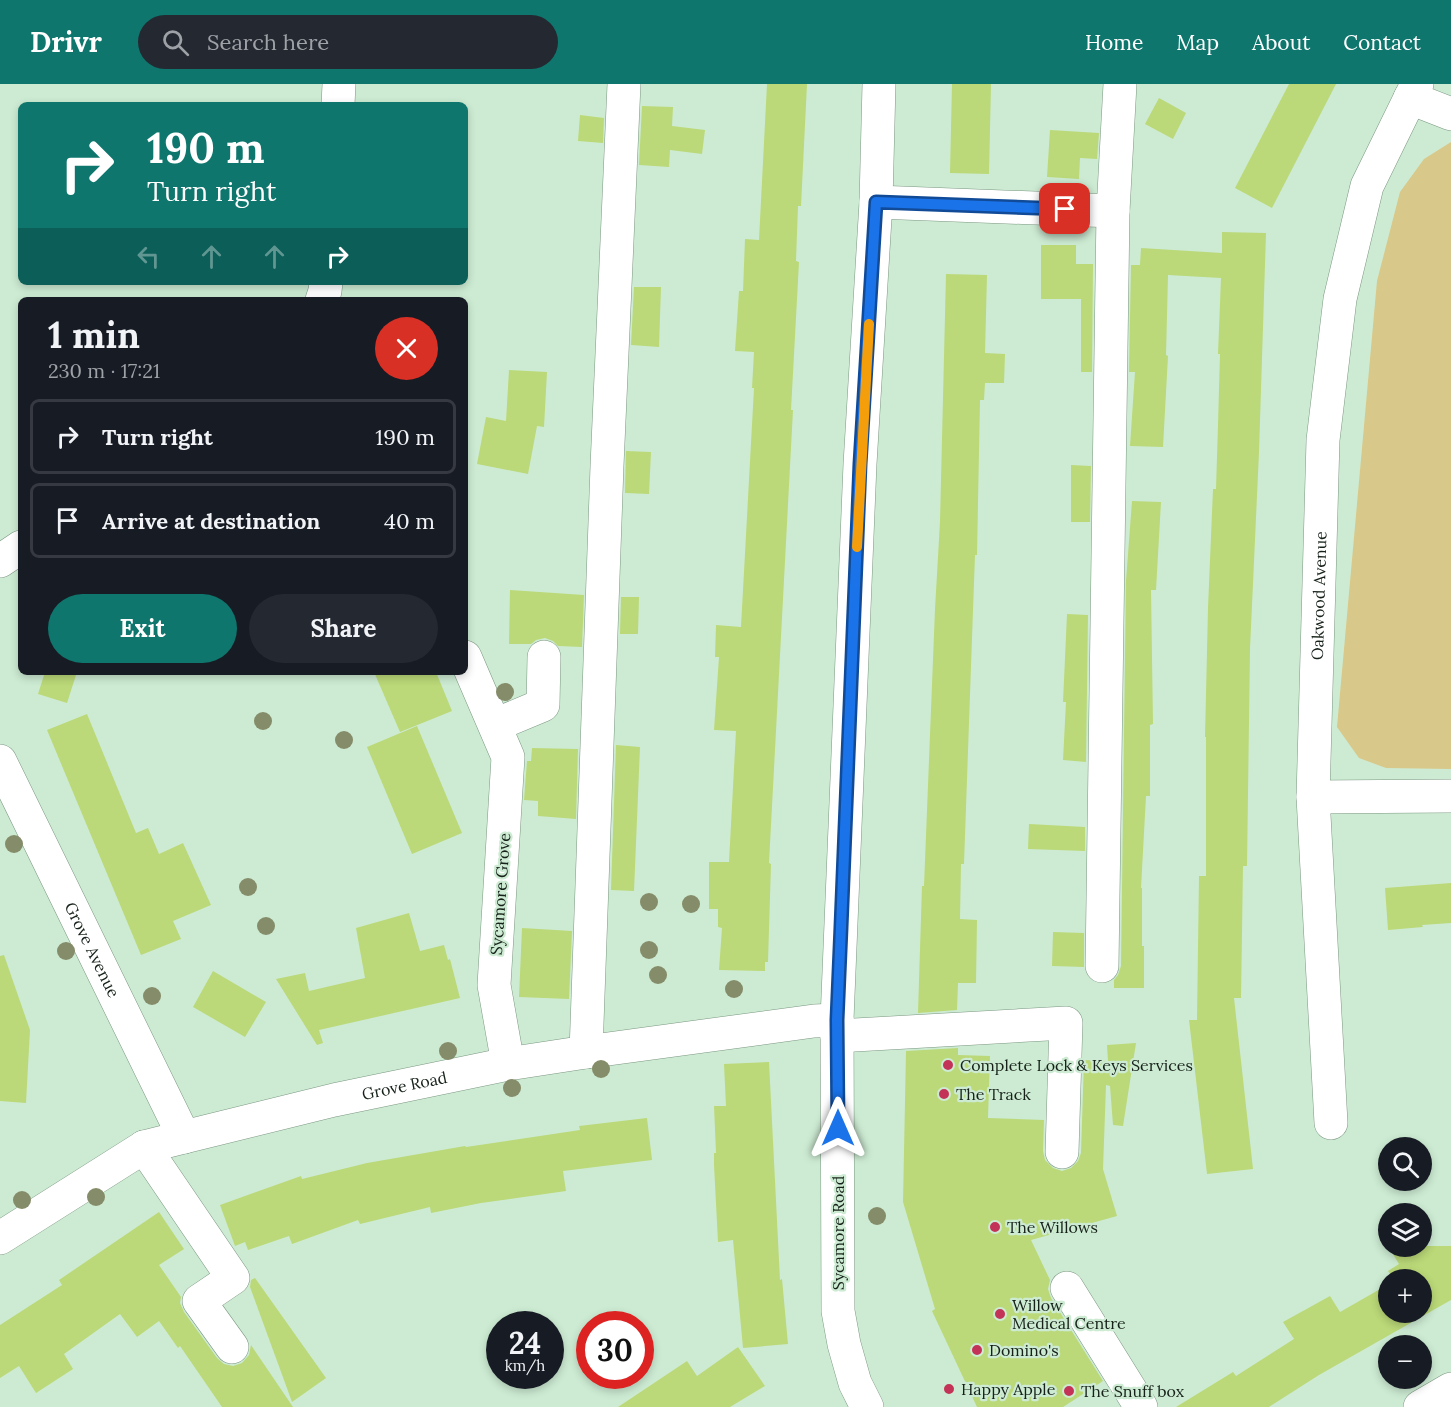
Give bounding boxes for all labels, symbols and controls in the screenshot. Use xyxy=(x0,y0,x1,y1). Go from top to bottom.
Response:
search box xyxy=(138,15,558,69)
text: Drivr xyxy=(30,24,102,60)
icon: search xyxy=(159,26,192,59)
text: Search here xyxy=(207,28,329,56)
text: Home xyxy=(1085,29,1143,56)
text: Map xyxy=(1176,29,1219,56)
text: About xyxy=(1252,29,1310,56)
text: Contact xyxy=(1343,29,1421,56)
text: 190 m xyxy=(147,121,265,175)
icon: right xyxy=(48,126,126,204)
text: Turn right xyxy=(147,174,276,208)
pin xyxy=(1039,183,1090,234)
icon: arrive xyxy=(1048,192,1081,225)
icon: left xyxy=(132,240,165,273)
icon: ahead xyxy=(195,240,228,273)
icon: ahead xyxy=(258,240,291,273)
icon: right xyxy=(321,240,354,273)
text: 1 min xyxy=(48,312,140,358)
button: close xyxy=(375,317,438,380)
text: 230 m · 17:21 xyxy=(48,358,160,383)
icon: right xyxy=(51,420,84,453)
text: Turn right xyxy=(102,423,213,451)
text: 190 m xyxy=(375,423,435,451)
icon: arrive xyxy=(51,504,84,537)
text: Arrive at destination xyxy=(102,507,320,535)
text: 40 m xyxy=(384,507,435,535)
street label: Oakwood Avenue xyxy=(1307,530,1330,660)
button: Exit xyxy=(48,594,237,663)
button: Share xyxy=(249,594,438,663)
street label: Sycamore Grove xyxy=(486,832,514,956)
street label: Grove Avenue xyxy=(61,899,124,1001)
place label: Complete Lock & Keys Services xyxy=(960,1055,1193,1075)
marker: Complete Lock & Keys Services xyxy=(941,1058,955,1072)
street label: Grove Road xyxy=(360,1067,449,1104)
place label: The Track xyxy=(956,1084,1031,1104)
marker: The Track xyxy=(937,1087,951,1101)
position arrow xyxy=(806,1096,870,1160)
map controls xyxy=(1378,1137,1432,1389)
button: search xyxy=(1378,1137,1432,1191)
street label: Sycamore Road xyxy=(828,1175,848,1290)
button: layers xyxy=(1378,1203,1432,1257)
place label: The Willows xyxy=(1007,1217,1098,1237)
marker: The Willows xyxy=(988,1220,1002,1234)
button: + xyxy=(1378,1269,1432,1323)
place label: Willow Medical Centre xyxy=(1012,1295,1126,1333)
marker: Willow Medical Centre xyxy=(993,1307,1007,1321)
speed limit sign: 30 xyxy=(576,1311,654,1389)
text: 24 xyxy=(509,1324,541,1362)
button: − xyxy=(1378,1335,1432,1389)
place label: Domino's xyxy=(989,1340,1059,1360)
marker: Domino's xyxy=(970,1343,984,1357)
text: km/h xyxy=(505,1356,545,1375)
place label: Happy Apple xyxy=(961,1379,1056,1399)
place label: The Snuff box xyxy=(1081,1381,1185,1401)
marker: Happy Apple xyxy=(942,1382,956,1396)
marker: The Snuff box xyxy=(1062,1384,1076,1398)

